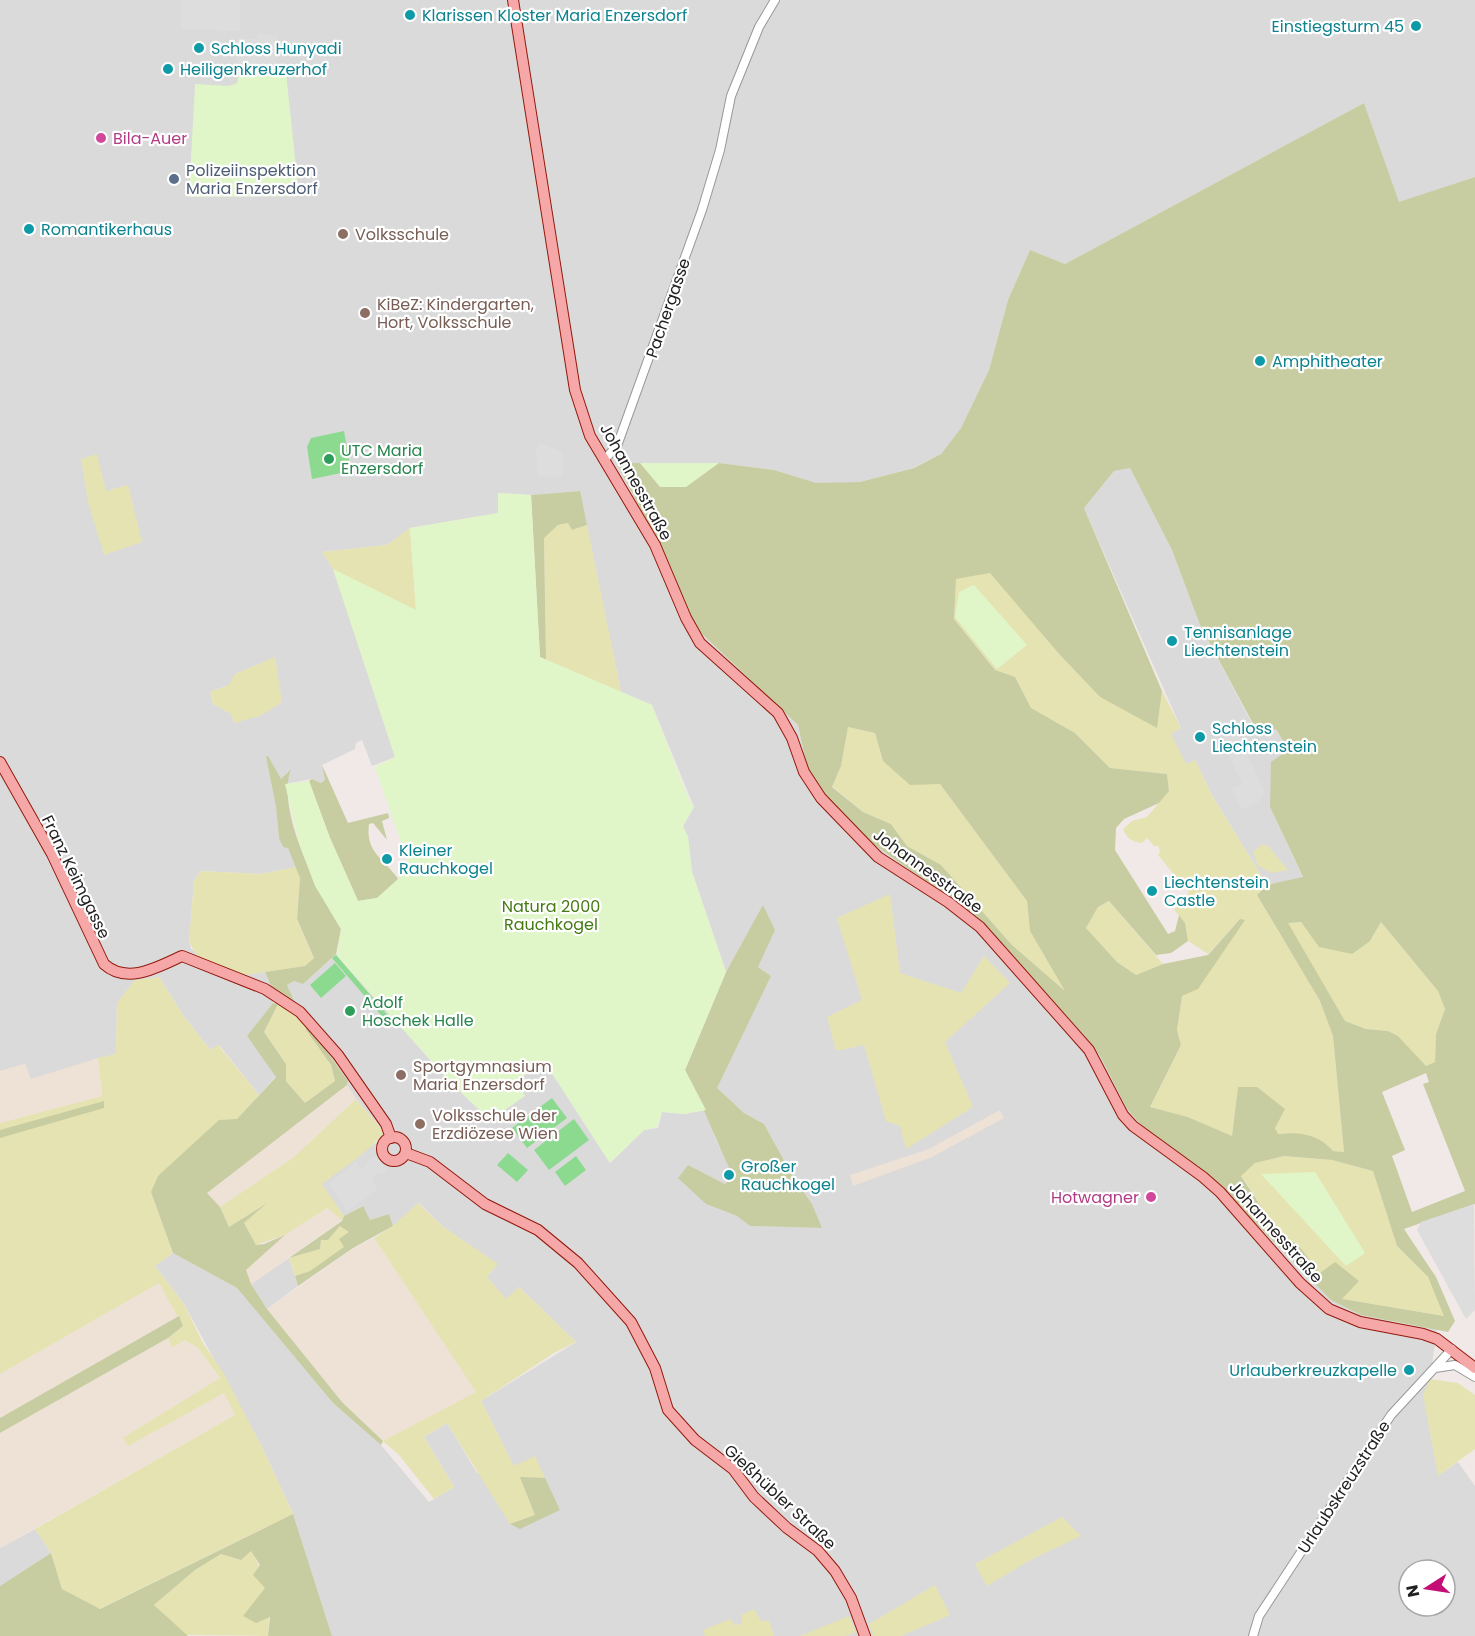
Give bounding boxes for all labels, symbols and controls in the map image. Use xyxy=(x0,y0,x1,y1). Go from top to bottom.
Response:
place label: Klarissen Kloster Maria Enzersdorf xyxy=(422,4,687,27)
marker: Klarissen Kloster Maria Enzersdorf xyxy=(403,8,417,22)
place label: Einstiegsturm 45 xyxy=(1272,15,1404,38)
marker: Einstiegsturm 45 xyxy=(1409,19,1423,33)
place label: Schloss Hunyadi xyxy=(211,37,342,60)
marker: Schloss Hunyadi xyxy=(192,41,206,55)
place label: Heiligenkreuzerhof xyxy=(180,58,327,81)
marker: Heiligenkreuzerhof xyxy=(161,62,175,76)
place label: Bila-Auer xyxy=(113,127,187,150)
marker: Bila-Auer xyxy=(94,131,108,145)
place label: Polizeiinspektion Maria Enzersdorf xyxy=(186,159,318,200)
marker: Polizeiinspektion Maria Enzersdorf xyxy=(167,172,181,186)
place label: Romantikerhaus xyxy=(41,218,172,241)
marker: Romantikerhaus xyxy=(22,222,36,236)
place label: Volksschule xyxy=(355,223,449,246)
marker: Volksschule xyxy=(336,227,350,241)
street label: Pachergasse xyxy=(640,255,696,361)
place label: KiBeZ: Kindergarten, Hort, Volksschule xyxy=(377,293,534,334)
marker: KiBeZ: Kindergarten, Hort, Volksschule xyxy=(358,306,372,320)
place label: Amphitheater xyxy=(1272,350,1383,373)
marker: Amphitheater xyxy=(1253,354,1267,368)
street label: Johannesstraße xyxy=(594,419,678,545)
place label: UTC Maria Enzersdorf xyxy=(341,439,423,480)
marker: UTC Maria Enzersdorf xyxy=(322,452,336,466)
place label: Tennisanlage Liechtenstein xyxy=(1184,621,1292,662)
marker: Tennisanlage Liechtenstein xyxy=(1165,634,1179,648)
place label: Schloss Liechtenstein xyxy=(1212,717,1317,758)
marker: Schloss Liechtenstein xyxy=(1193,730,1207,744)
street label: Franz Keimgasse xyxy=(36,811,116,943)
street label: Johannesstraße xyxy=(869,823,988,919)
place label: Kleiner Rauchkogel xyxy=(399,839,493,880)
marker: Kleiner Rauchkogel xyxy=(380,852,394,866)
place label: Liechtenstein Castle xyxy=(1164,871,1269,912)
marker: Liechtenstein Castle xyxy=(1145,884,1159,898)
park label: Natura 2000 Rauchkogel xyxy=(502,895,600,936)
place label: Adolf Hoschek Halle xyxy=(362,991,474,1032)
marker: Adolf Hoschek Halle xyxy=(343,1004,357,1018)
place label: Sportgymnasium Maria Enzersdorf xyxy=(413,1055,552,1096)
marker: Sportgymnasium Maria Enzersdorf xyxy=(394,1068,408,1082)
place label: Volksschule der Erzdiözese Wien xyxy=(432,1104,558,1145)
marker: Volksschule der Erzdiözese Wien xyxy=(413,1117,427,1131)
place label: Großer Rauchkogel xyxy=(741,1155,835,1196)
marker: Großer Rauchkogel xyxy=(722,1168,736,1182)
street label: Johannesstraße xyxy=(1224,1176,1328,1288)
place label: Hotwagner xyxy=(1051,1186,1139,1209)
marker: Hotwagner xyxy=(1144,1190,1158,1204)
place label: Urlauberkreuzkapelle xyxy=(1229,1359,1397,1382)
marker: Urlauberkreuzkapelle xyxy=(1402,1363,1416,1377)
street label: Urlaubskreuzstraße xyxy=(1292,1416,1396,1558)
street label: Gießhübler Straße xyxy=(719,1439,841,1555)
north arrow xyxy=(1397,1558,1457,1618)
text: N xyxy=(1400,1583,1425,1599)

